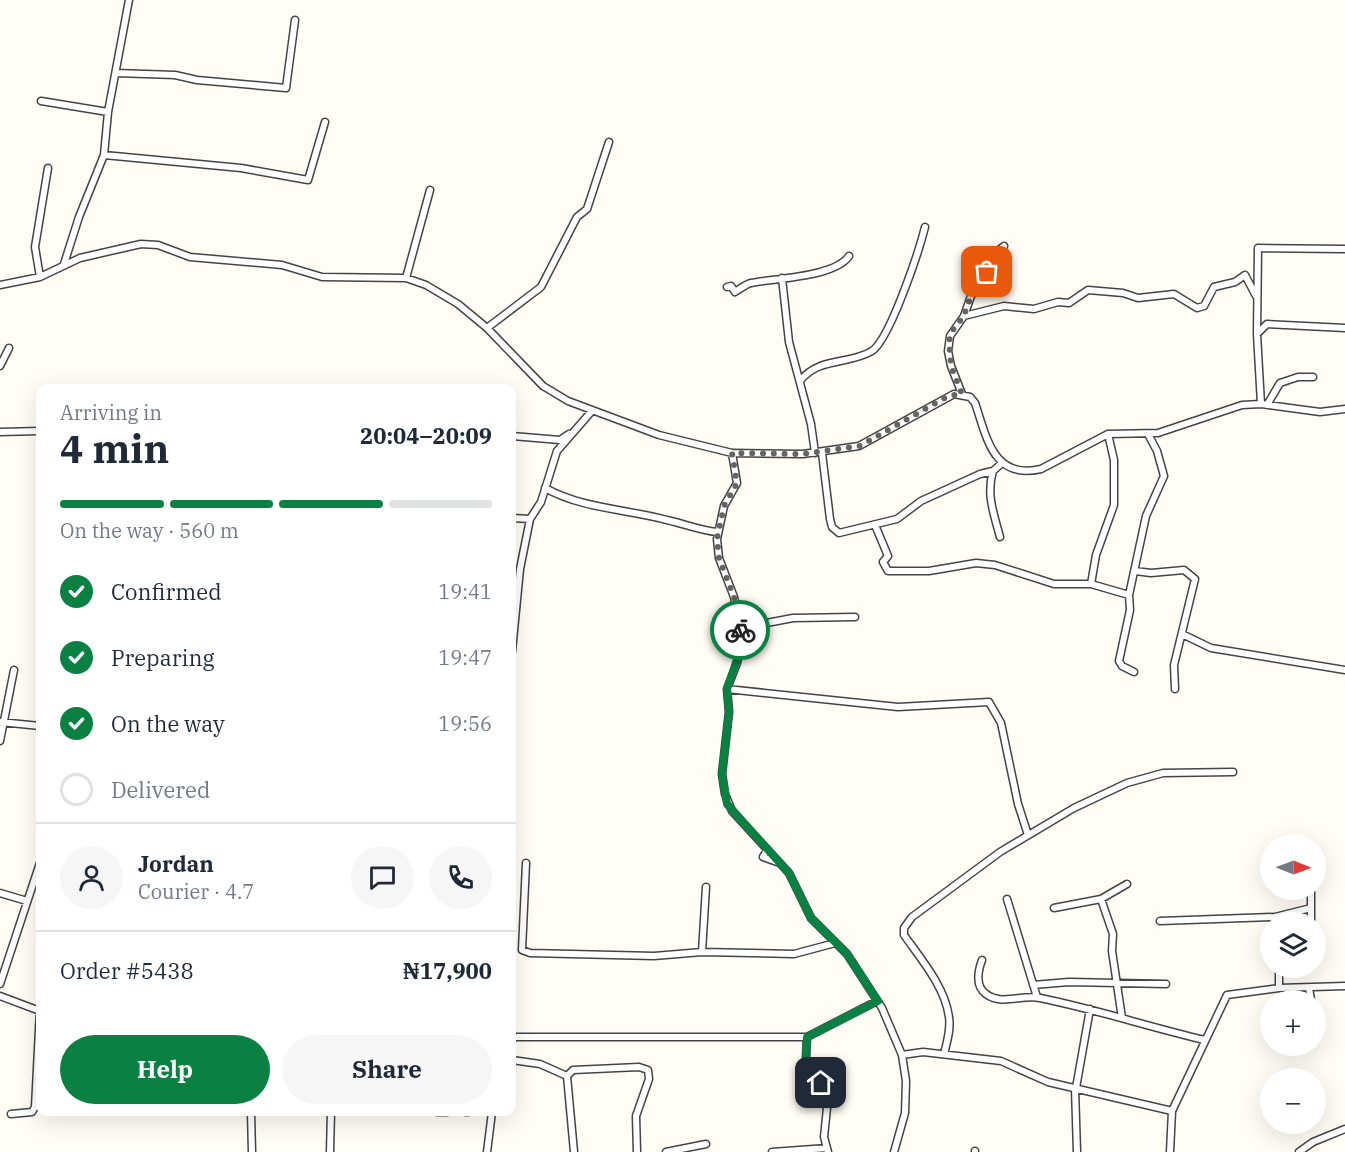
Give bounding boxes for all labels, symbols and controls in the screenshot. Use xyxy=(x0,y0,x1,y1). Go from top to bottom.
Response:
pin xyxy=(961,246,1012,297)
icon: bag xyxy=(970,255,1003,288)
text: Arriving in xyxy=(60,399,162,426)
text: 20:04–20:09 xyxy=(360,421,492,450)
text: 4 min xyxy=(60,423,169,474)
text: On the way · 560 m xyxy=(60,517,239,544)
icon: check xyxy=(60,575,93,608)
text: Confirmed xyxy=(111,577,222,606)
text: 19:41 xyxy=(438,578,492,605)
courier xyxy=(710,600,770,660)
icon: bike xyxy=(724,614,757,647)
icon: check xyxy=(60,641,93,674)
text: Preparing xyxy=(111,643,215,672)
text: 19:47 xyxy=(438,644,492,671)
icon: check xyxy=(60,707,93,740)
text: On the way xyxy=(111,709,225,738)
text: 19:56 xyxy=(438,710,492,737)
text: Delivered xyxy=(111,775,210,804)
north arrow xyxy=(1260,834,1326,900)
map controls xyxy=(1260,834,1326,1134)
button: person xyxy=(60,846,123,909)
button: chat xyxy=(351,846,414,909)
button: phone xyxy=(429,846,492,909)
text: Jordan xyxy=(138,849,214,878)
text: Courier · 4.7 xyxy=(138,878,254,905)
button: layers xyxy=(1260,912,1326,978)
text: Order #5438 xyxy=(60,956,194,985)
text: ₦17,900 xyxy=(403,956,492,985)
button: + xyxy=(1260,990,1326,1056)
button: Help xyxy=(60,1035,270,1104)
button: Share xyxy=(282,1035,492,1104)
pin xyxy=(795,1057,846,1108)
icon: home xyxy=(804,1066,837,1099)
button: − xyxy=(1260,1068,1326,1134)

